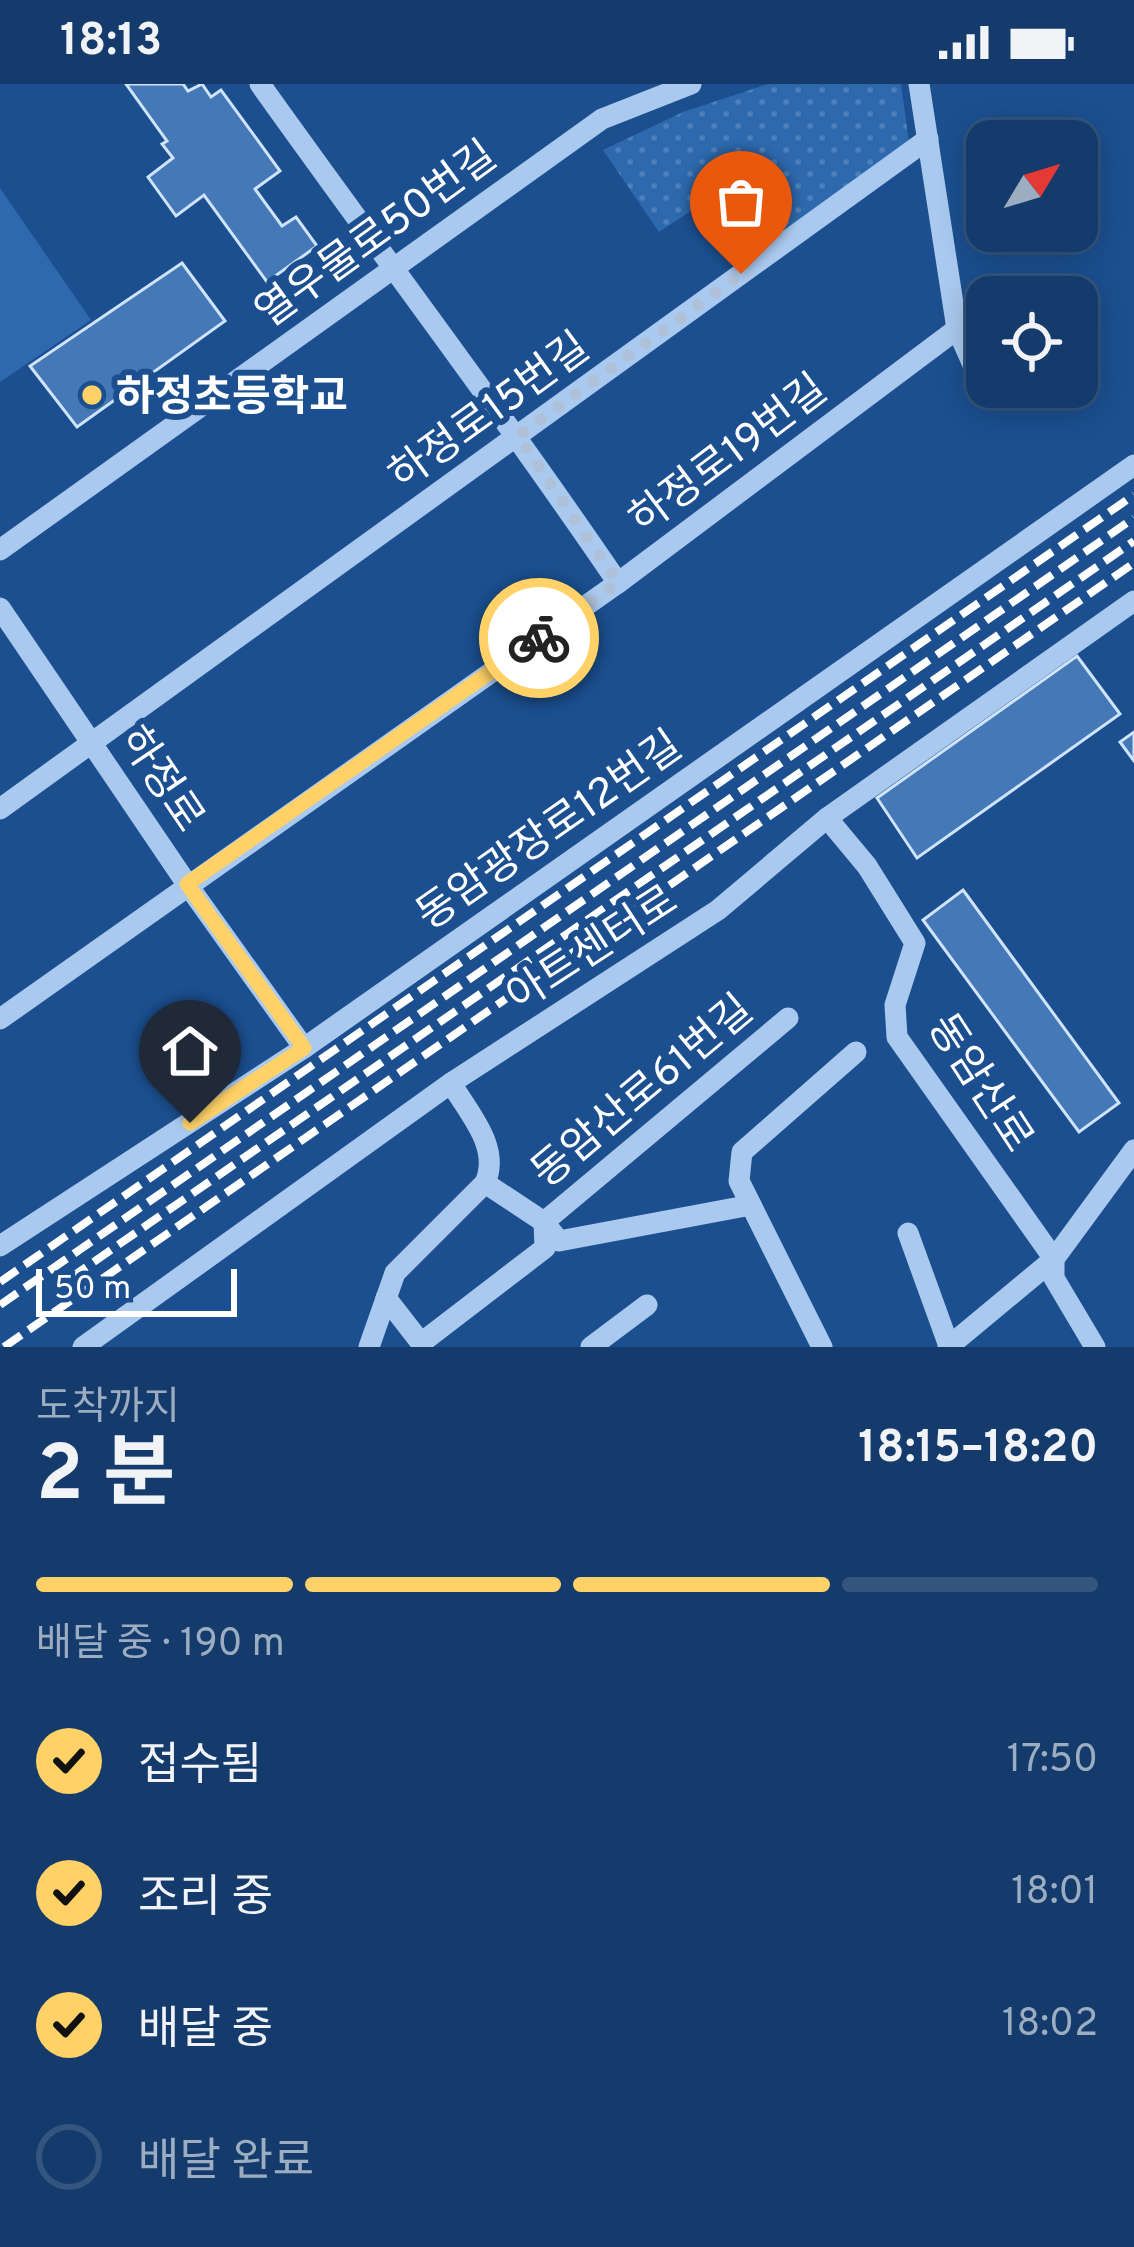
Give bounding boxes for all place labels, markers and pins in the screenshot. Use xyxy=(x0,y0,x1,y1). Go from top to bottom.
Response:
pin xyxy=(690,151,792,274)
place label: 하정초등학교 xyxy=(116,373,348,426)
marker: 하정초등학교 xyxy=(79,382,105,408)
pin xyxy=(139,1000,241,1123)

